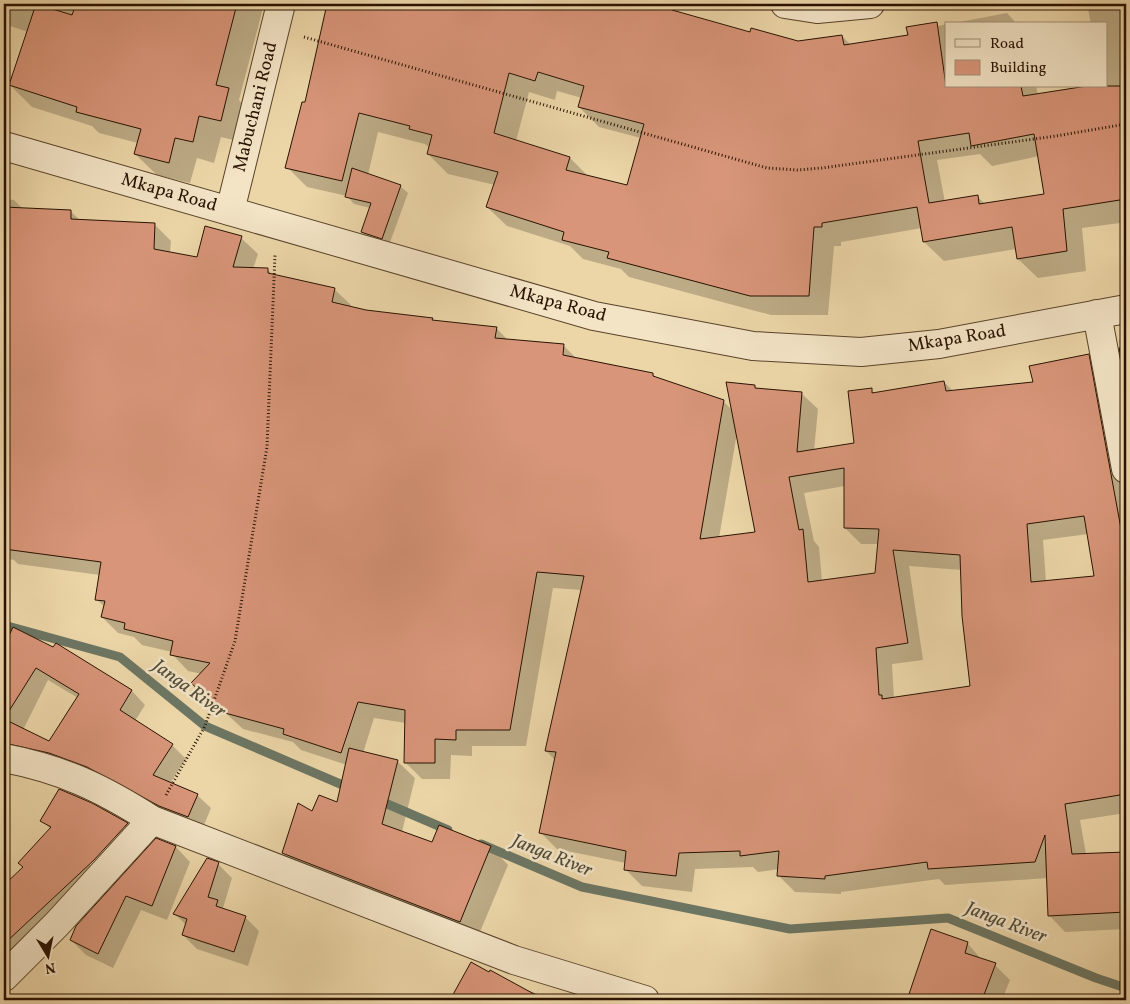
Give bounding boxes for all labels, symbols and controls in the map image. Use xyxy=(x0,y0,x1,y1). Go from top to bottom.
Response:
legend xyxy=(945,22,1108,88)
text: Road xyxy=(990,34,1024,55)
street label: Mabuchani Road xyxy=(228,39,284,175)
text: Building xyxy=(990,58,1047,79)
street label: Mkapa Road xyxy=(118,167,220,219)
street label: Mkapa Road xyxy=(507,279,609,329)
street label: Mkapa Road xyxy=(906,319,1008,359)
water label: Janga River xyxy=(145,652,232,725)
water label: Janga River xyxy=(506,827,597,884)
water label: Janga River xyxy=(960,895,1051,951)
north arrow xyxy=(22,932,72,982)
text: N xyxy=(43,957,57,978)

